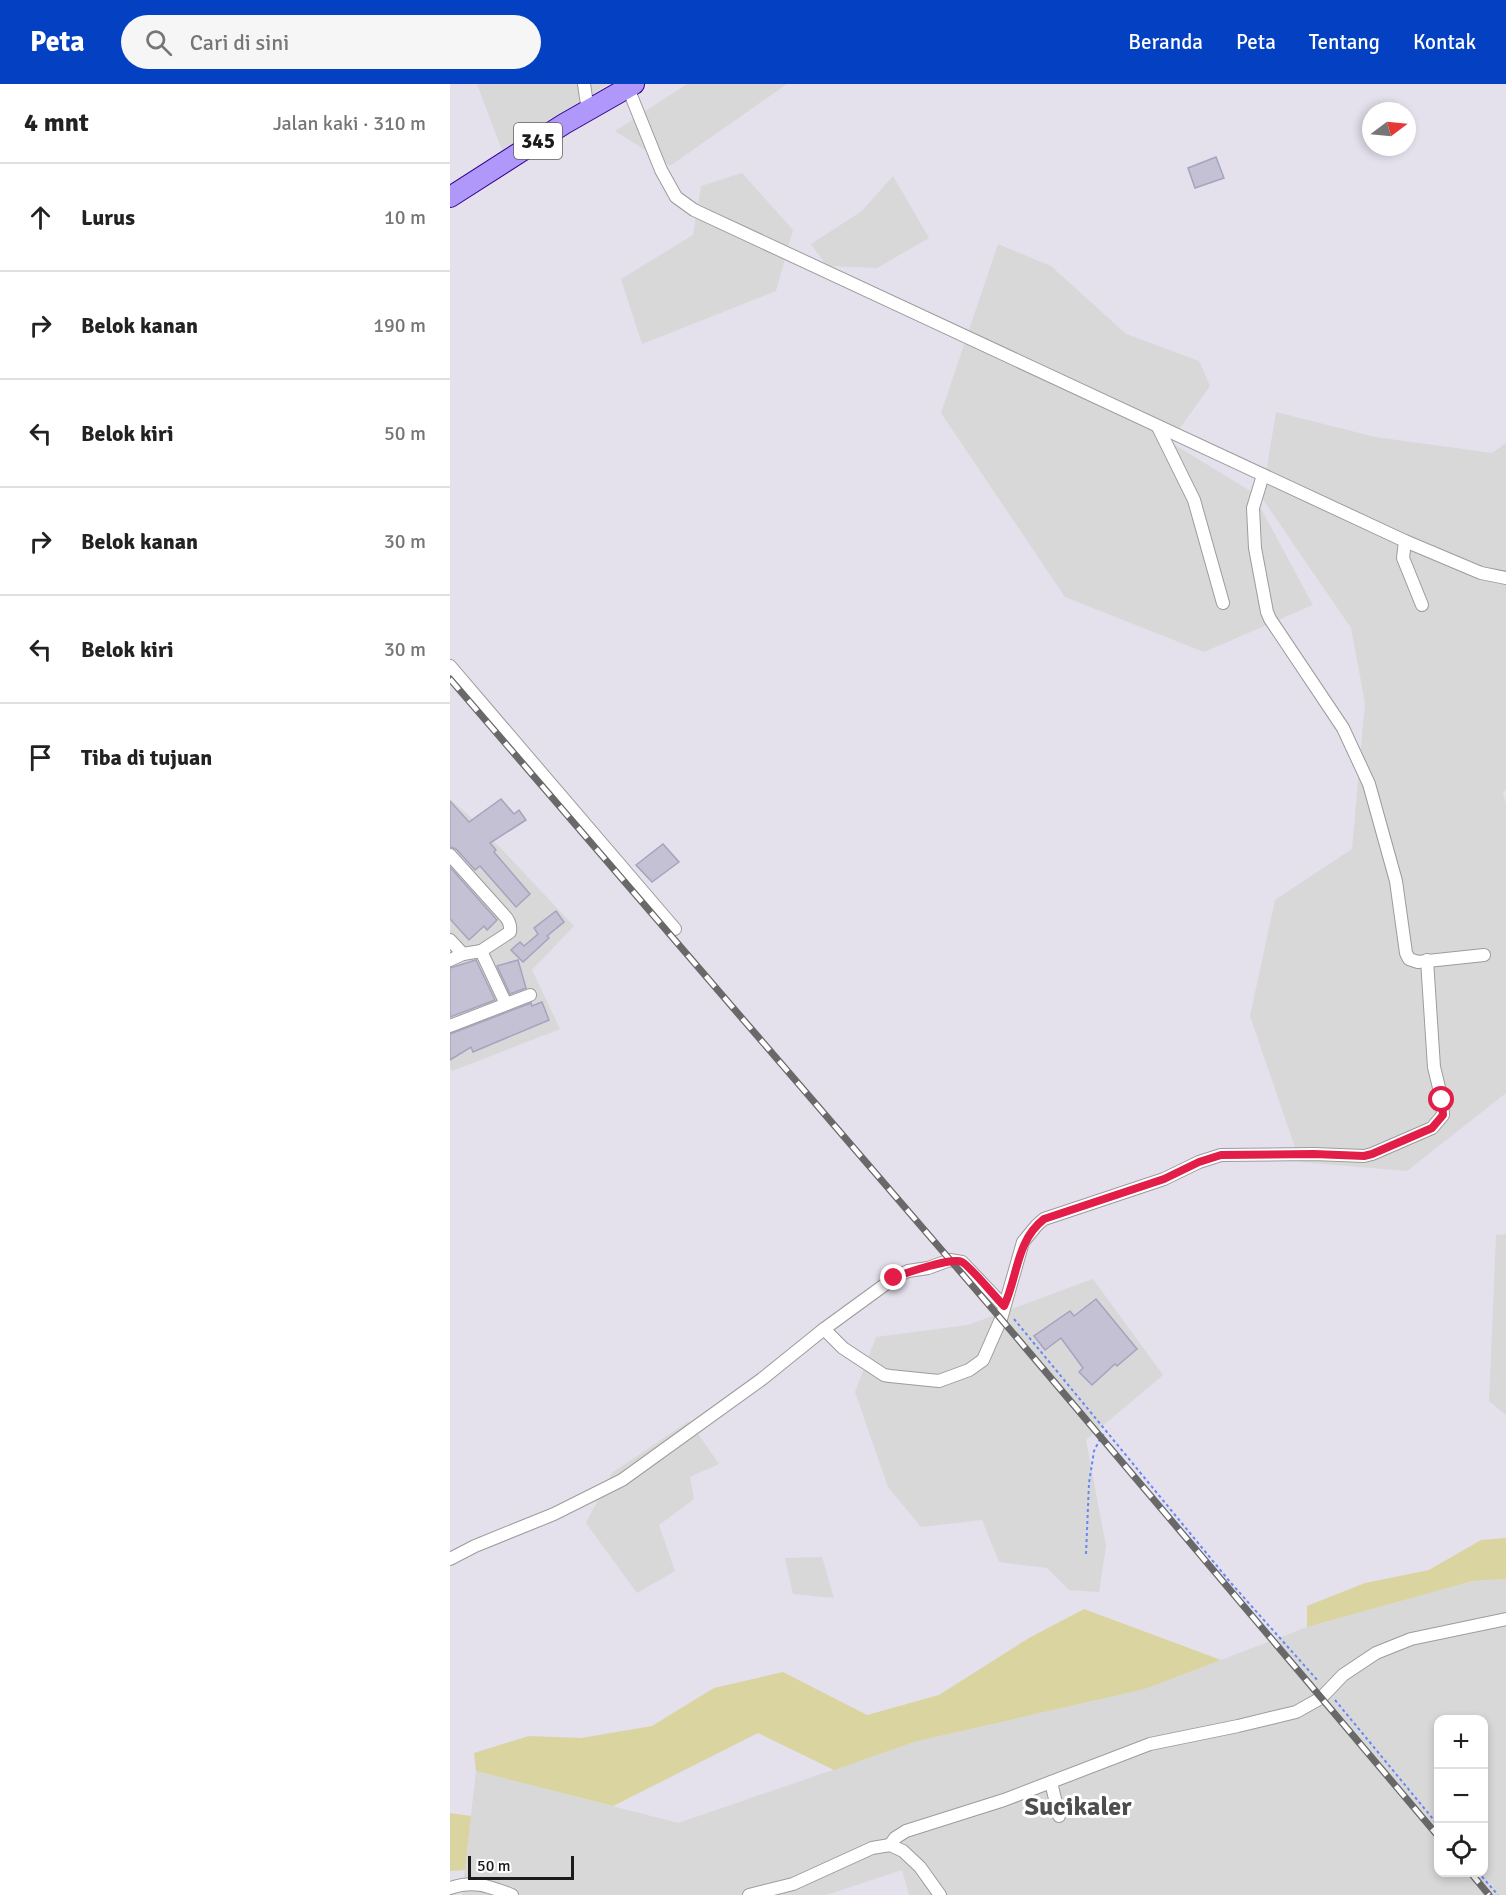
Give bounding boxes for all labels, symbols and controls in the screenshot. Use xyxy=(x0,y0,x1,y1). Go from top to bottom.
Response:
search box xyxy=(121,15,541,69)
text: Peta xyxy=(30,25,85,59)
icon: search xyxy=(142,26,175,59)
text: Cari di sini xyxy=(190,29,289,56)
text: Beranda xyxy=(1128,29,1203,55)
text: Peta xyxy=(1236,29,1276,55)
text: Tentang xyxy=(1309,29,1380,55)
text: Kontak xyxy=(1413,29,1476,55)
north arrow xyxy=(1362,102,1416,156)
text: 4 mnt xyxy=(24,107,89,139)
text: Jalan kaki · 310 m xyxy=(273,111,426,136)
road number: 345 xyxy=(514,123,562,159)
icon: ahead xyxy=(24,201,57,234)
text: Lurus xyxy=(81,204,135,231)
text: 10 m xyxy=(384,205,426,230)
icon: right xyxy=(24,309,57,342)
text: Belok kanan xyxy=(81,312,198,339)
text: 190 m xyxy=(373,313,426,338)
icon: left xyxy=(24,417,57,450)
text: Belok kiri xyxy=(81,420,174,447)
text: 50 m xyxy=(384,421,426,446)
icon: right xyxy=(24,525,57,558)
text: Belok kanan xyxy=(81,528,198,555)
text: 30 m xyxy=(384,529,426,554)
icon: left xyxy=(24,633,57,666)
text: Belok kiri xyxy=(81,636,174,663)
text: 30 m xyxy=(384,637,426,662)
icon: arrive xyxy=(24,741,57,774)
text: Tiba di tujuan xyxy=(81,744,212,771)
route start xyxy=(1428,1086,1454,1112)
route end xyxy=(880,1264,906,1290)
map controls xyxy=(1434,1715,1488,1877)
button: + xyxy=(1434,1715,1488,1769)
button: − xyxy=(1434,1769,1488,1823)
district label: Sucikaler xyxy=(1024,1791,1132,1823)
button: locate xyxy=(1434,1823,1488,1877)
scale bar xyxy=(468,1853,574,1880)
text: 50 m xyxy=(477,1856,511,1876)

